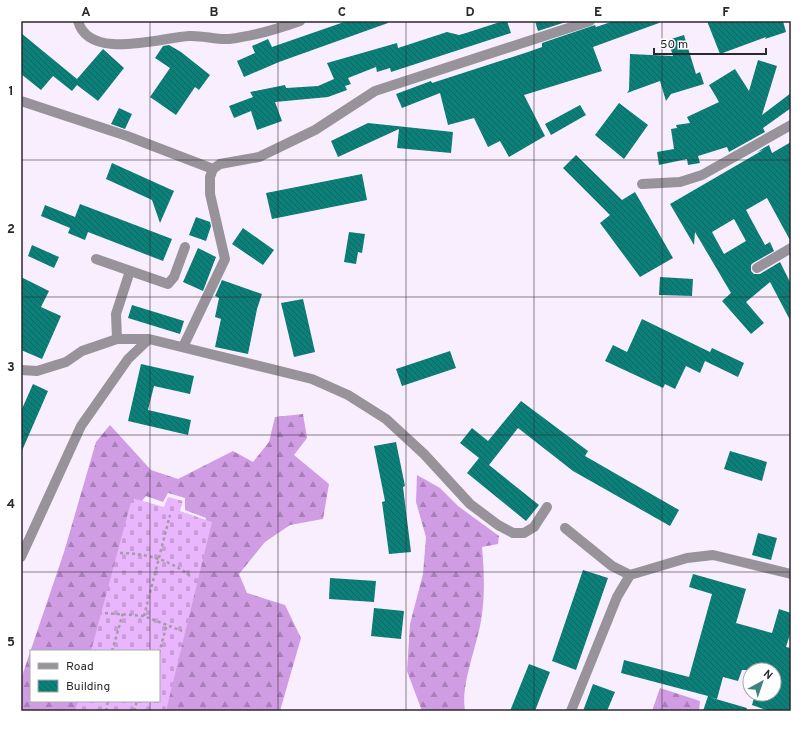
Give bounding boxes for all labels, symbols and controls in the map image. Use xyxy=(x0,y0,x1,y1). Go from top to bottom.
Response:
text: A xyxy=(81,5,91,21)
text: B xyxy=(210,5,219,21)
text: C xyxy=(338,5,346,21)
text: D xyxy=(465,5,475,21)
text: E xyxy=(594,5,602,21)
text: F xyxy=(722,5,730,21)
scale bar xyxy=(654,30,766,56)
text: 50 m xyxy=(660,37,688,53)
text: 1 xyxy=(8,84,14,100)
text: 2 xyxy=(7,222,15,238)
text: 3 xyxy=(7,360,15,376)
text: 4 xyxy=(7,497,15,513)
text: 5 xyxy=(7,635,15,651)
legend xyxy=(30,650,160,702)
text: Road xyxy=(66,659,94,675)
north arrow xyxy=(742,662,782,702)
text: N xyxy=(760,667,775,683)
text: Building xyxy=(66,679,110,695)

